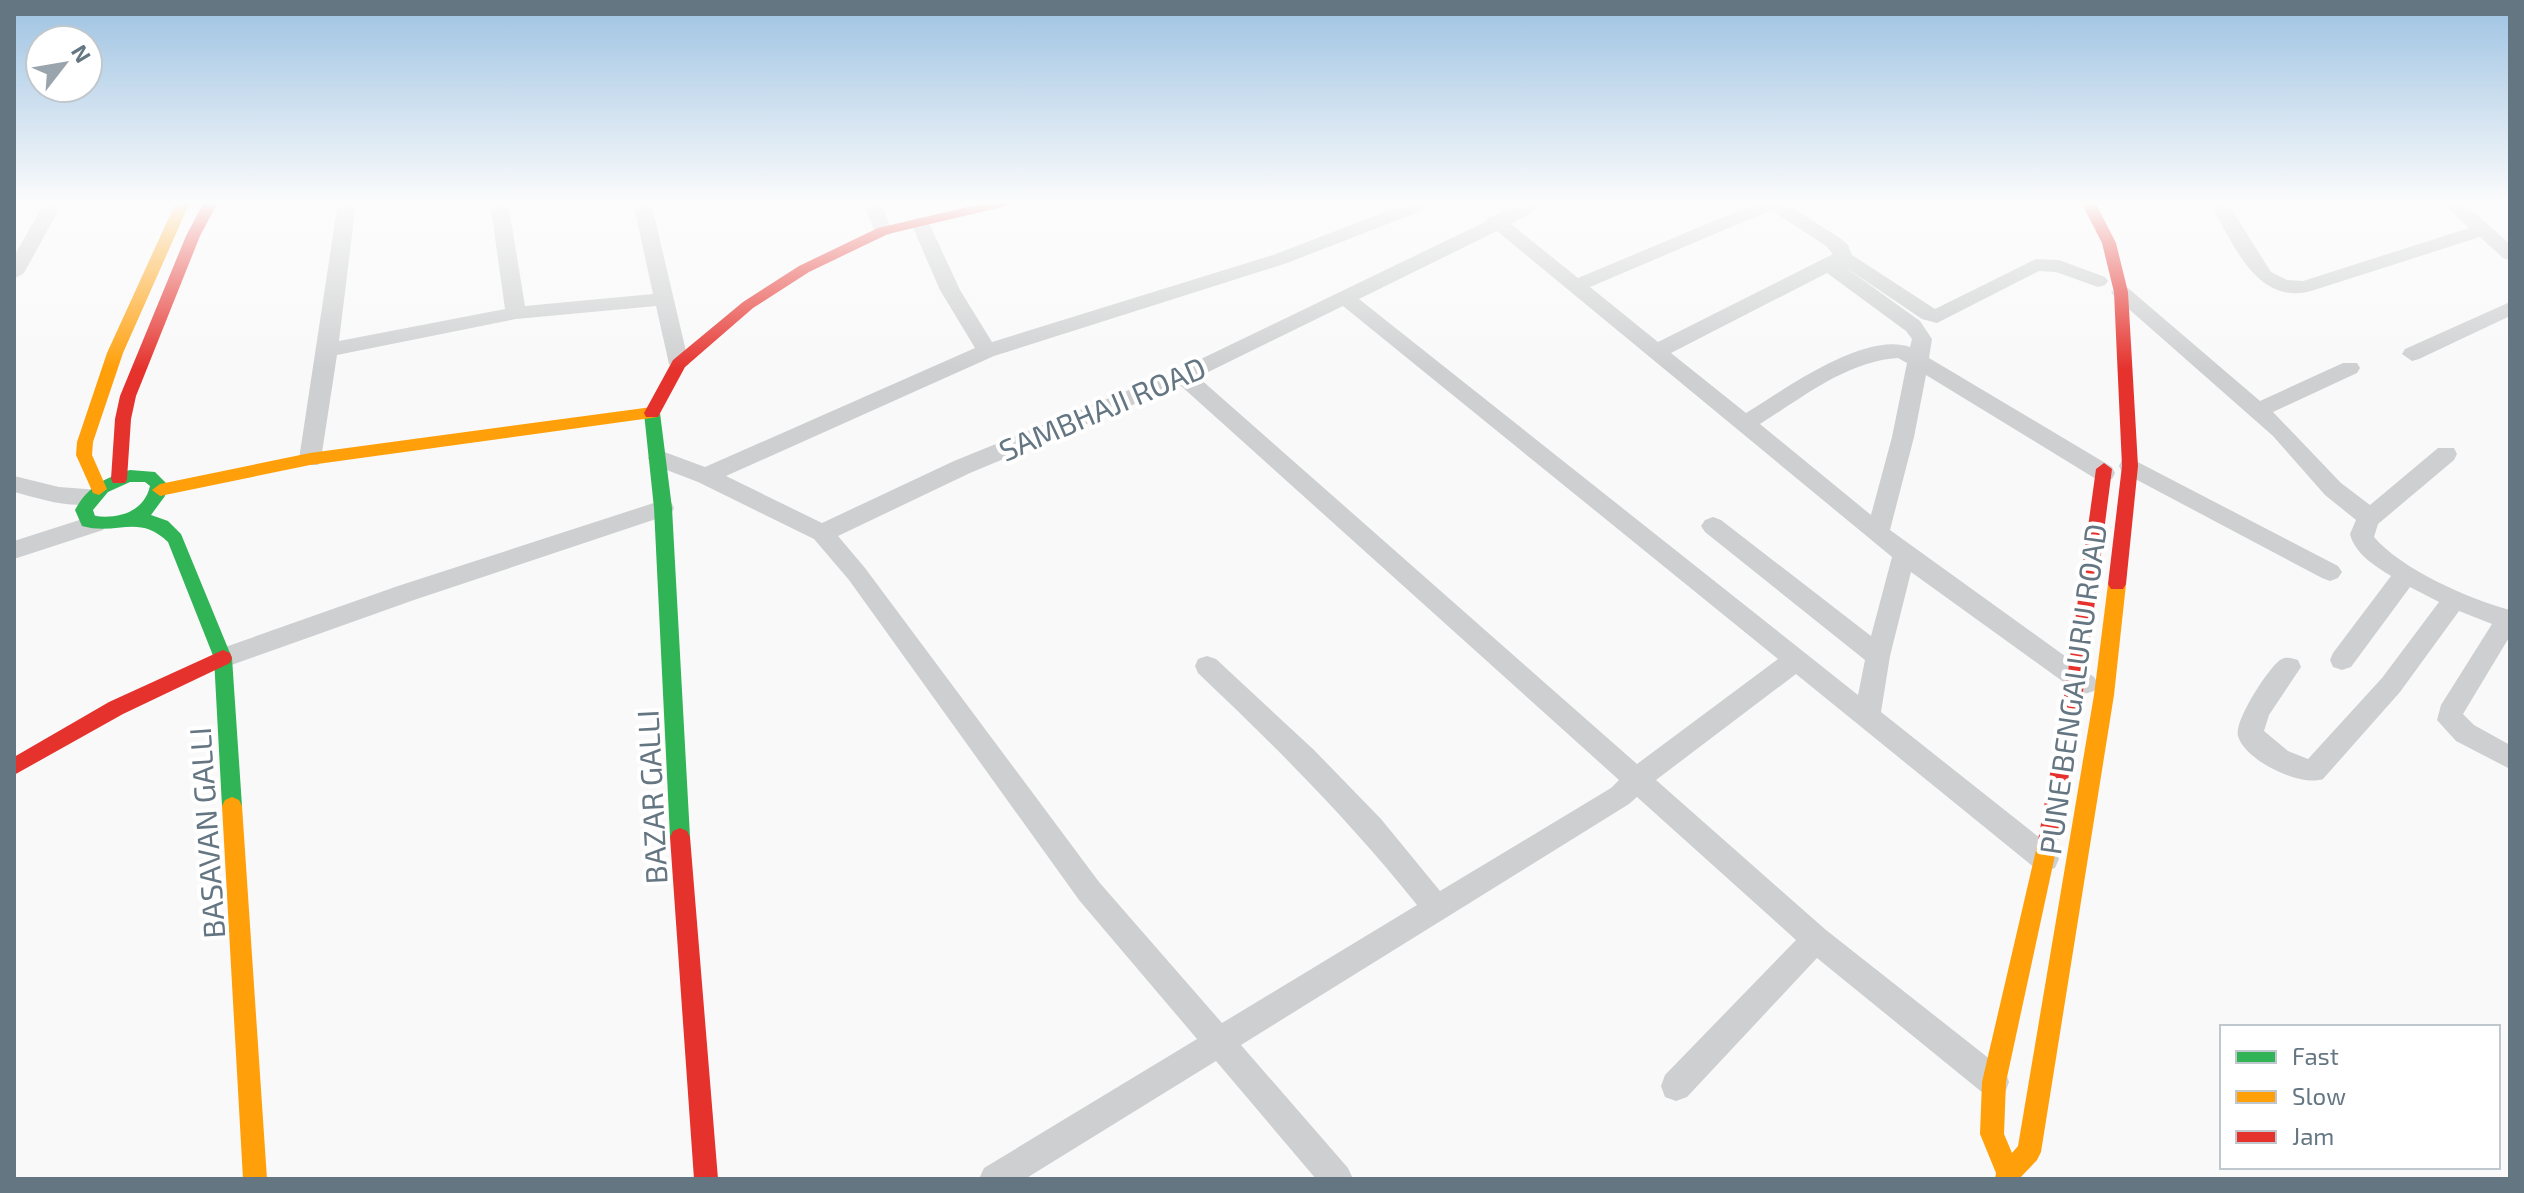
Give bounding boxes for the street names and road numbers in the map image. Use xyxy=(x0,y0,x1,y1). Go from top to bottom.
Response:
street label: SAMBHAJI ROAD xyxy=(993,348,1211,468)
street label: PUNE BENGALURU ROAD xyxy=(2031,521,2113,857)
street label: BAZAR GALLI xyxy=(628,709,674,885)
street label: BASAVAN GALLI xyxy=(181,726,231,940)

